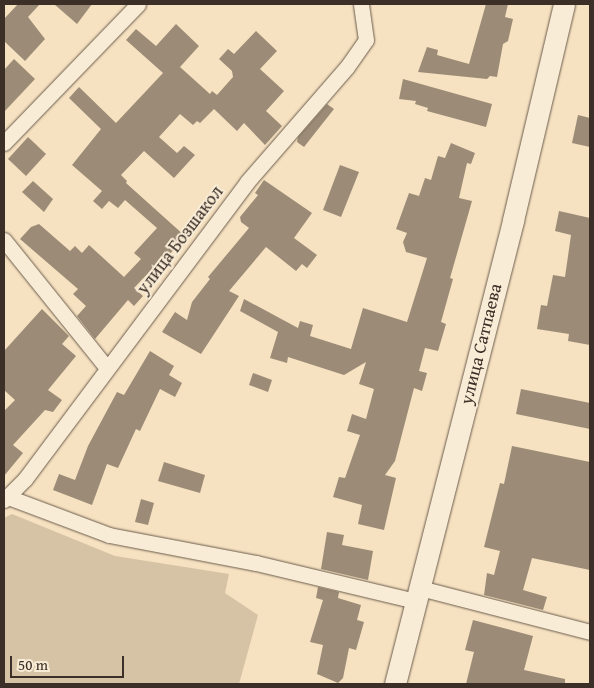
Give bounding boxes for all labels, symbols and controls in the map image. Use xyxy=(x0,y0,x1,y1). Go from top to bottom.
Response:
street label: улица Бозшакол xyxy=(132,181,228,299)
street label: улица Сатпаева xyxy=(456,281,506,407)
scale bar xyxy=(12,646,126,678)
text: 50 m xyxy=(18,654,48,675)

